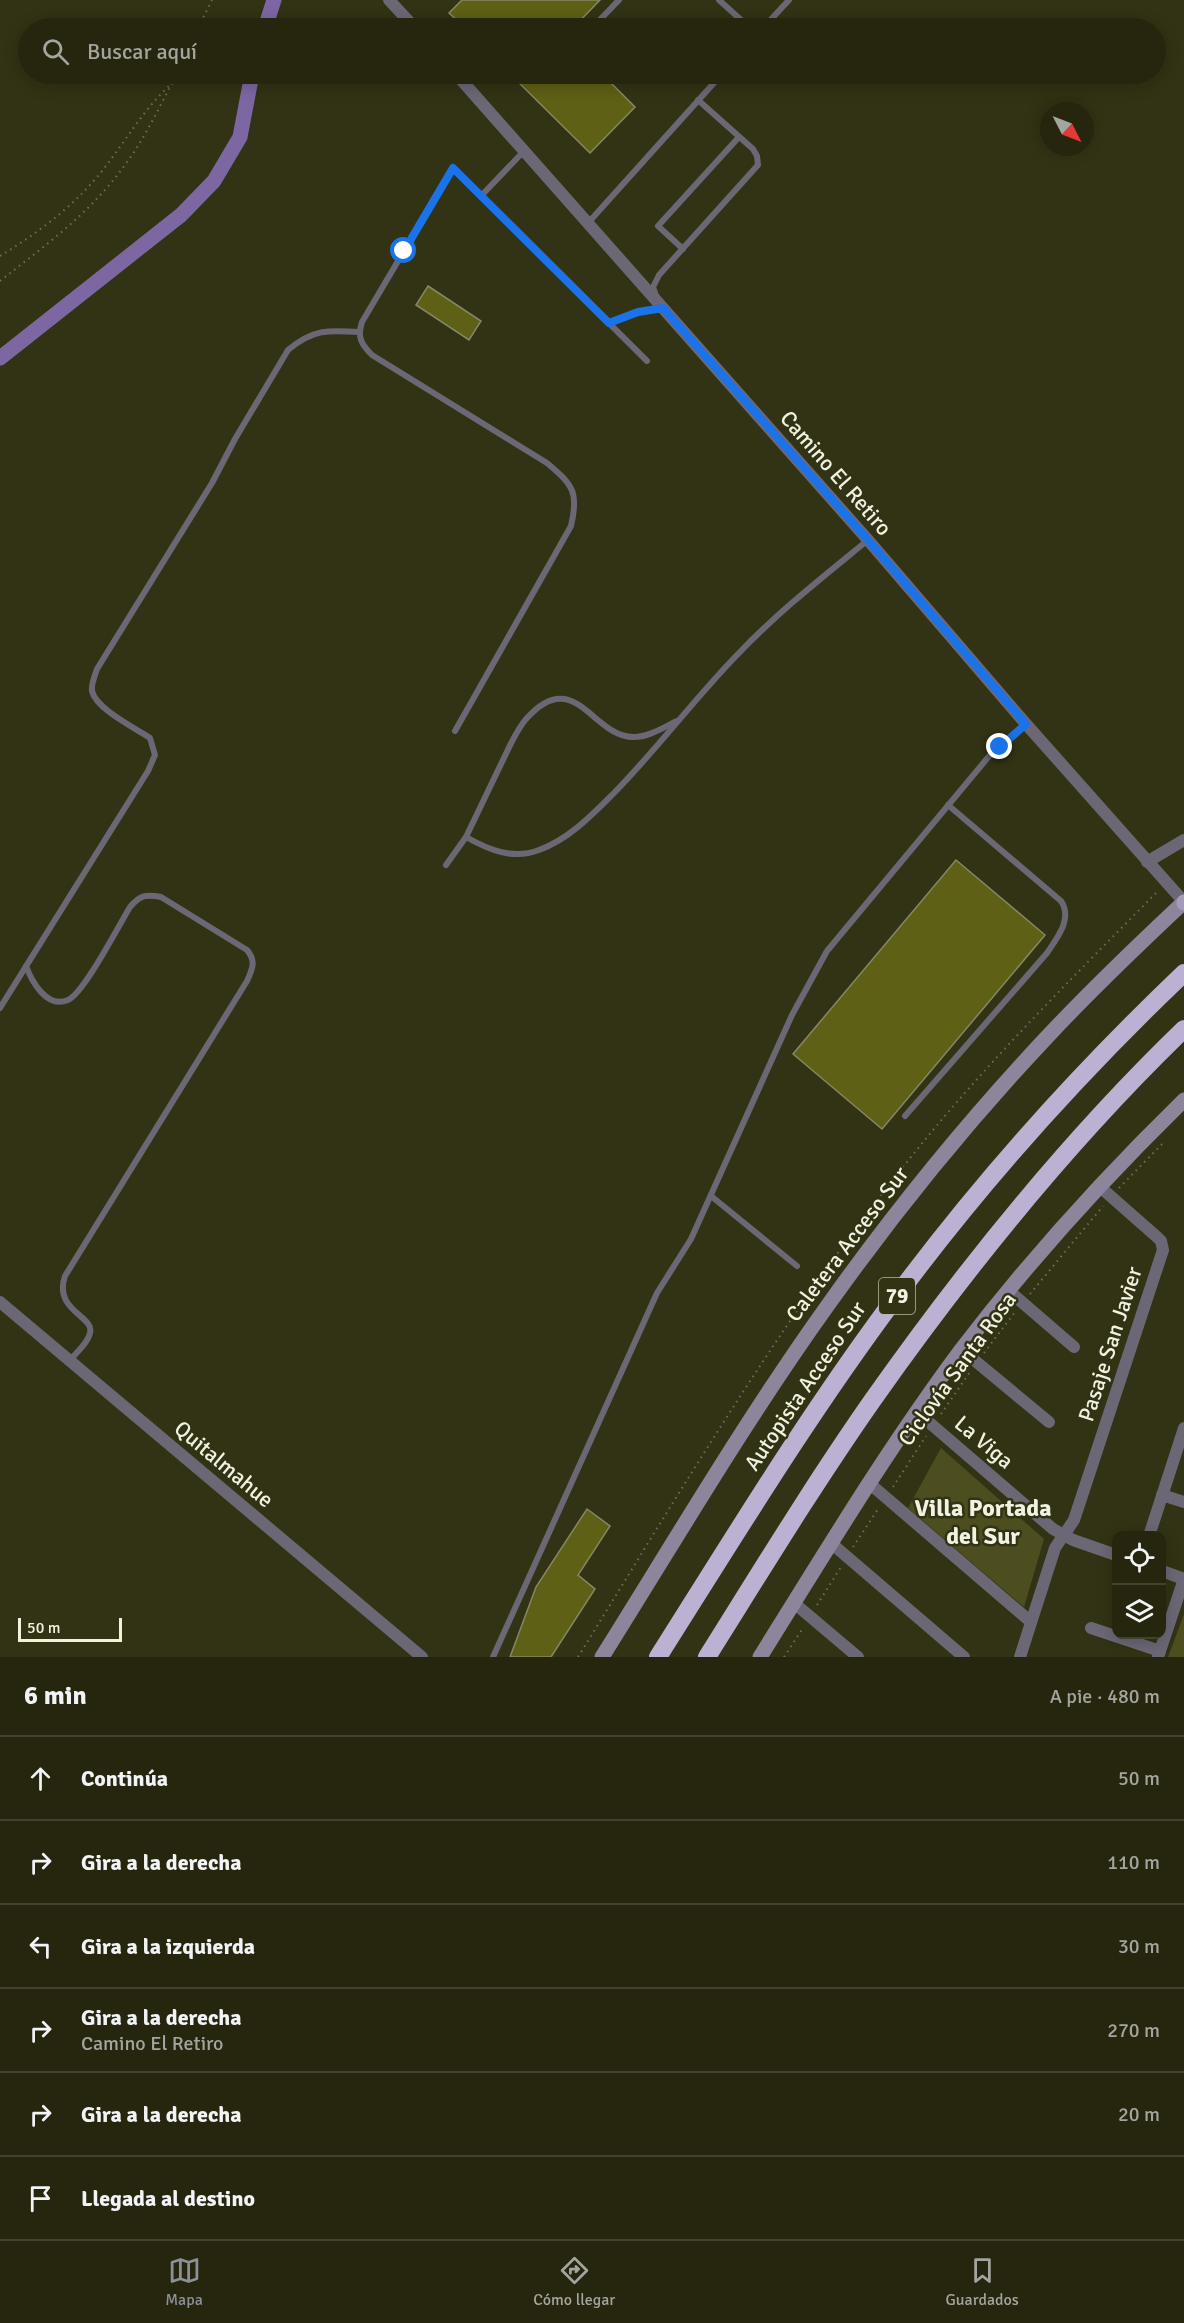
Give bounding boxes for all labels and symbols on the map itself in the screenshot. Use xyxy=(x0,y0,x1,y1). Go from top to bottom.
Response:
north arrow xyxy=(1040,102,1094,156)
route start xyxy=(390,237,416,263)
street label: Camino El Retiro xyxy=(774,405,898,541)
route end xyxy=(986,733,1012,759)
street label: Caletera Acceso Sur xyxy=(780,1161,914,1327)
street label: Pasaje San Javier xyxy=(1072,1263,1148,1425)
road number: 79 xyxy=(879,1278,915,1314)
street label: Ciclovía Santa Rosa xyxy=(892,1287,1022,1451)
street label: Autopista Acceso Sur xyxy=(738,1296,872,1476)
street label: La Viga xyxy=(949,1410,1019,1474)
street label: Quitalmahue xyxy=(169,1415,279,1513)
district label: Villa Portada del Sur xyxy=(914,1493,1052,1551)
scale bar xyxy=(18,1615,122,1642)

